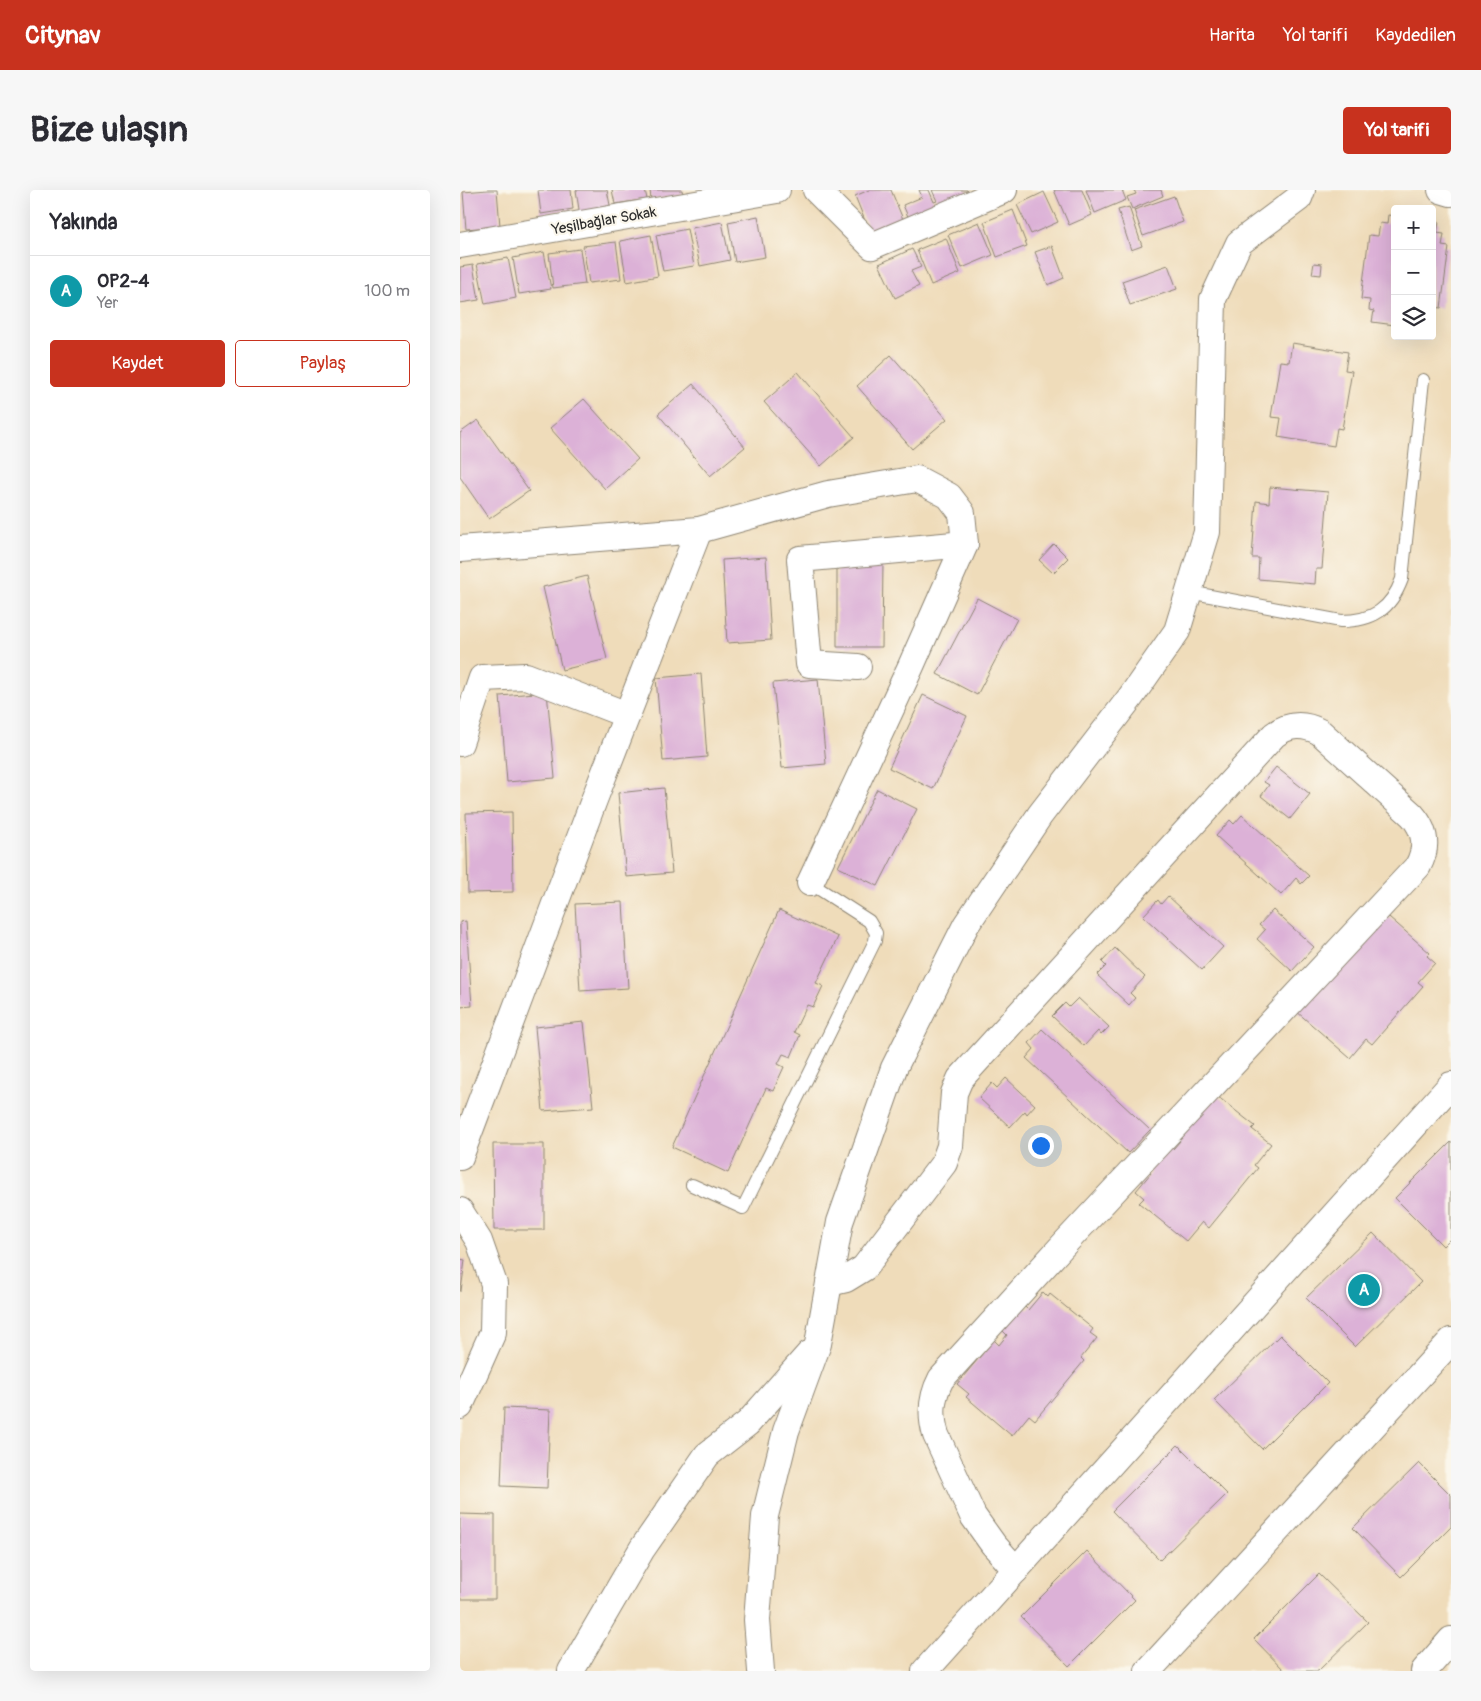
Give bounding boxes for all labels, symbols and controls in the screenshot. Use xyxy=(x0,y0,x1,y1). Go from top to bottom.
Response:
text: Citynav xyxy=(25,21,101,50)
text: Harita xyxy=(1209,24,1255,47)
text: Yol tarifi xyxy=(1283,24,1347,47)
text: Kaydedilen xyxy=(1375,24,1456,47)
button: Yol tarifi xyxy=(1343,107,1451,154)
text: Bize ulaşın xyxy=(30,108,188,152)
street label: Yeşilbağlar Sokak xyxy=(549,202,658,240)
map controls xyxy=(1391,205,1436,340)
button: + xyxy=(1391,205,1436,250)
text: Yakında xyxy=(50,209,117,236)
button: − xyxy=(1391,250,1436,295)
text: OP2-4 xyxy=(97,269,149,293)
text: A xyxy=(61,281,71,301)
text: 100 m xyxy=(364,281,410,301)
text: Yer xyxy=(97,293,118,313)
button: layers xyxy=(1391,295,1436,340)
button: Kaydet xyxy=(50,340,225,387)
button: Paylaş xyxy=(235,340,410,387)
your location xyxy=(1028,1133,1054,1159)
pin: A xyxy=(1348,1271,1380,1309)

